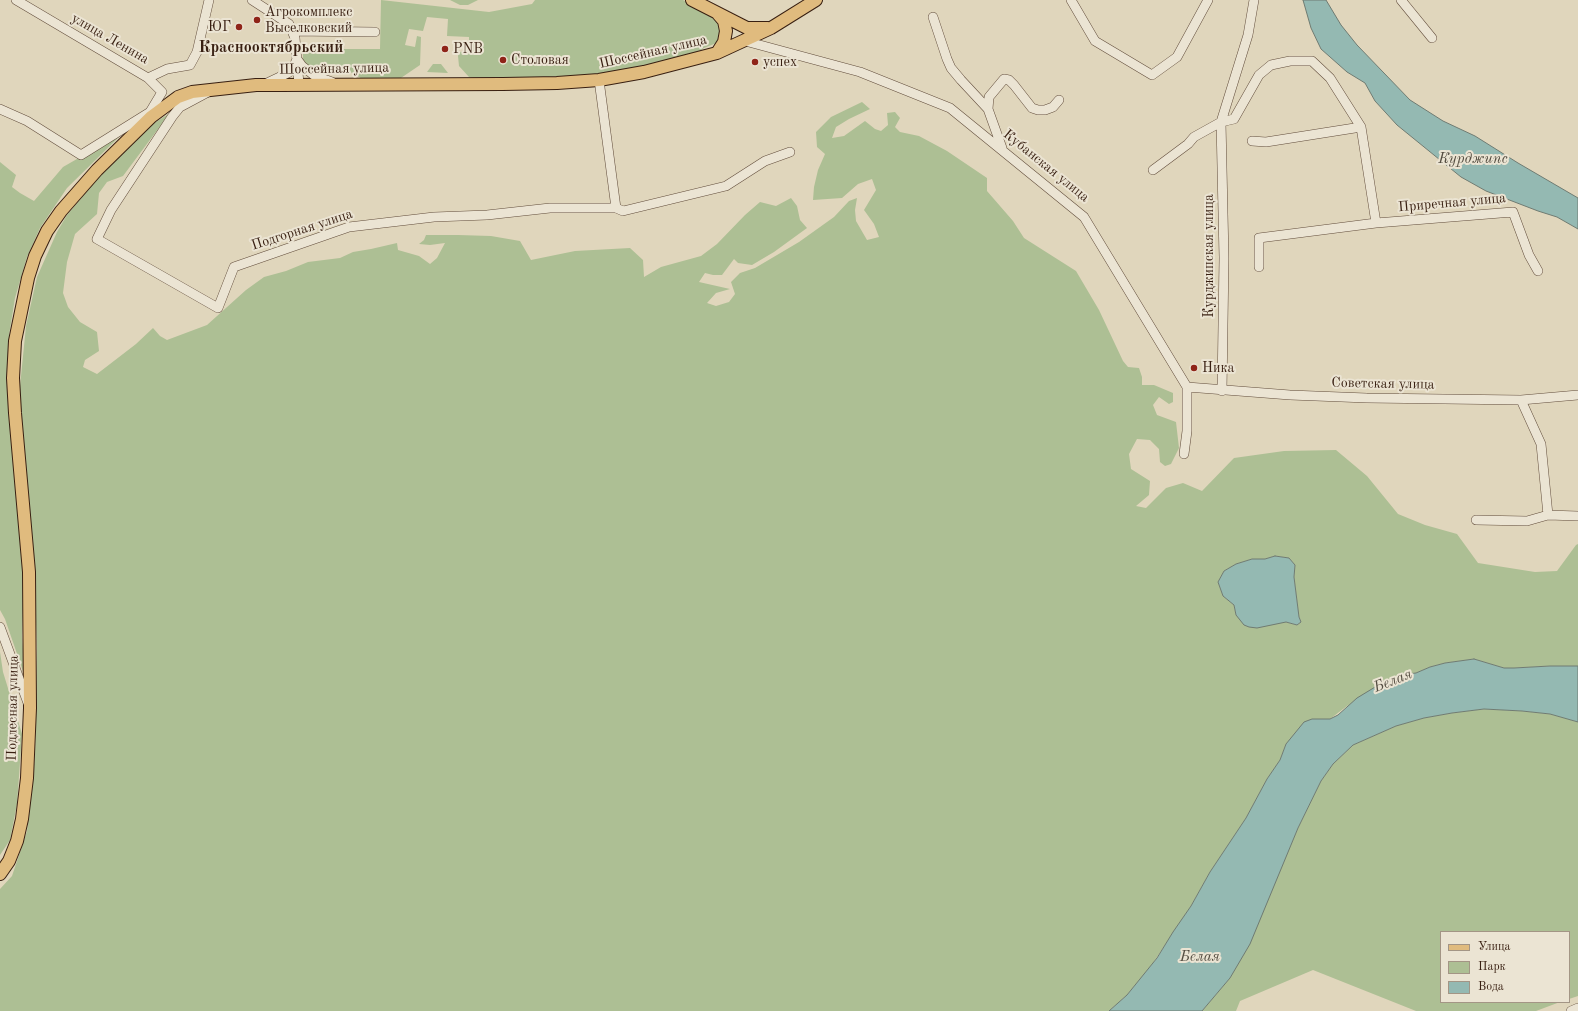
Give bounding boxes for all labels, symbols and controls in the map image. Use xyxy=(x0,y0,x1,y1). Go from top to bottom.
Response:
place label: Агрокомплекс Выселковский xyxy=(265,4,352,36)
street label: улица Ленина xyxy=(68,10,152,68)
marker: Агрокомплекс Выселковский xyxy=(252,15,262,25)
place label: ЮГ xyxy=(208,19,231,35)
marker: ЮГ xyxy=(234,22,244,32)
street label: Шоссейная улица xyxy=(597,31,709,73)
district label: Краснооктябрьский xyxy=(199,38,343,58)
place label: PNB xyxy=(453,41,483,57)
marker: PNB xyxy=(440,44,450,54)
place label: Столовая xyxy=(511,52,569,68)
place label: успех xyxy=(763,54,797,70)
marker: Столовая xyxy=(498,55,508,65)
marker: успех xyxy=(750,57,760,67)
street label: Шоссейная улица xyxy=(279,60,389,78)
street label: Кубанская улица xyxy=(999,126,1093,206)
water label: Курджипс xyxy=(1438,150,1508,168)
street label: Приречная улица xyxy=(1397,190,1507,216)
street label: Курджипская улица xyxy=(1201,194,1217,318)
street label: Подгорная улица xyxy=(249,206,355,254)
place label: Ника xyxy=(1202,360,1235,376)
marker: Ника xyxy=(1189,363,1199,373)
street label: Советская улица xyxy=(1331,375,1435,393)
street label: Подлесная улица xyxy=(4,655,22,761)
water label: Белая xyxy=(1371,665,1415,697)
legend xyxy=(1440,931,1570,1003)
text: Улица xyxy=(1478,941,1511,953)
water label: Белая xyxy=(1180,948,1220,966)
text: Парк xyxy=(1478,961,1506,973)
text: Вода xyxy=(1478,981,1504,993)

